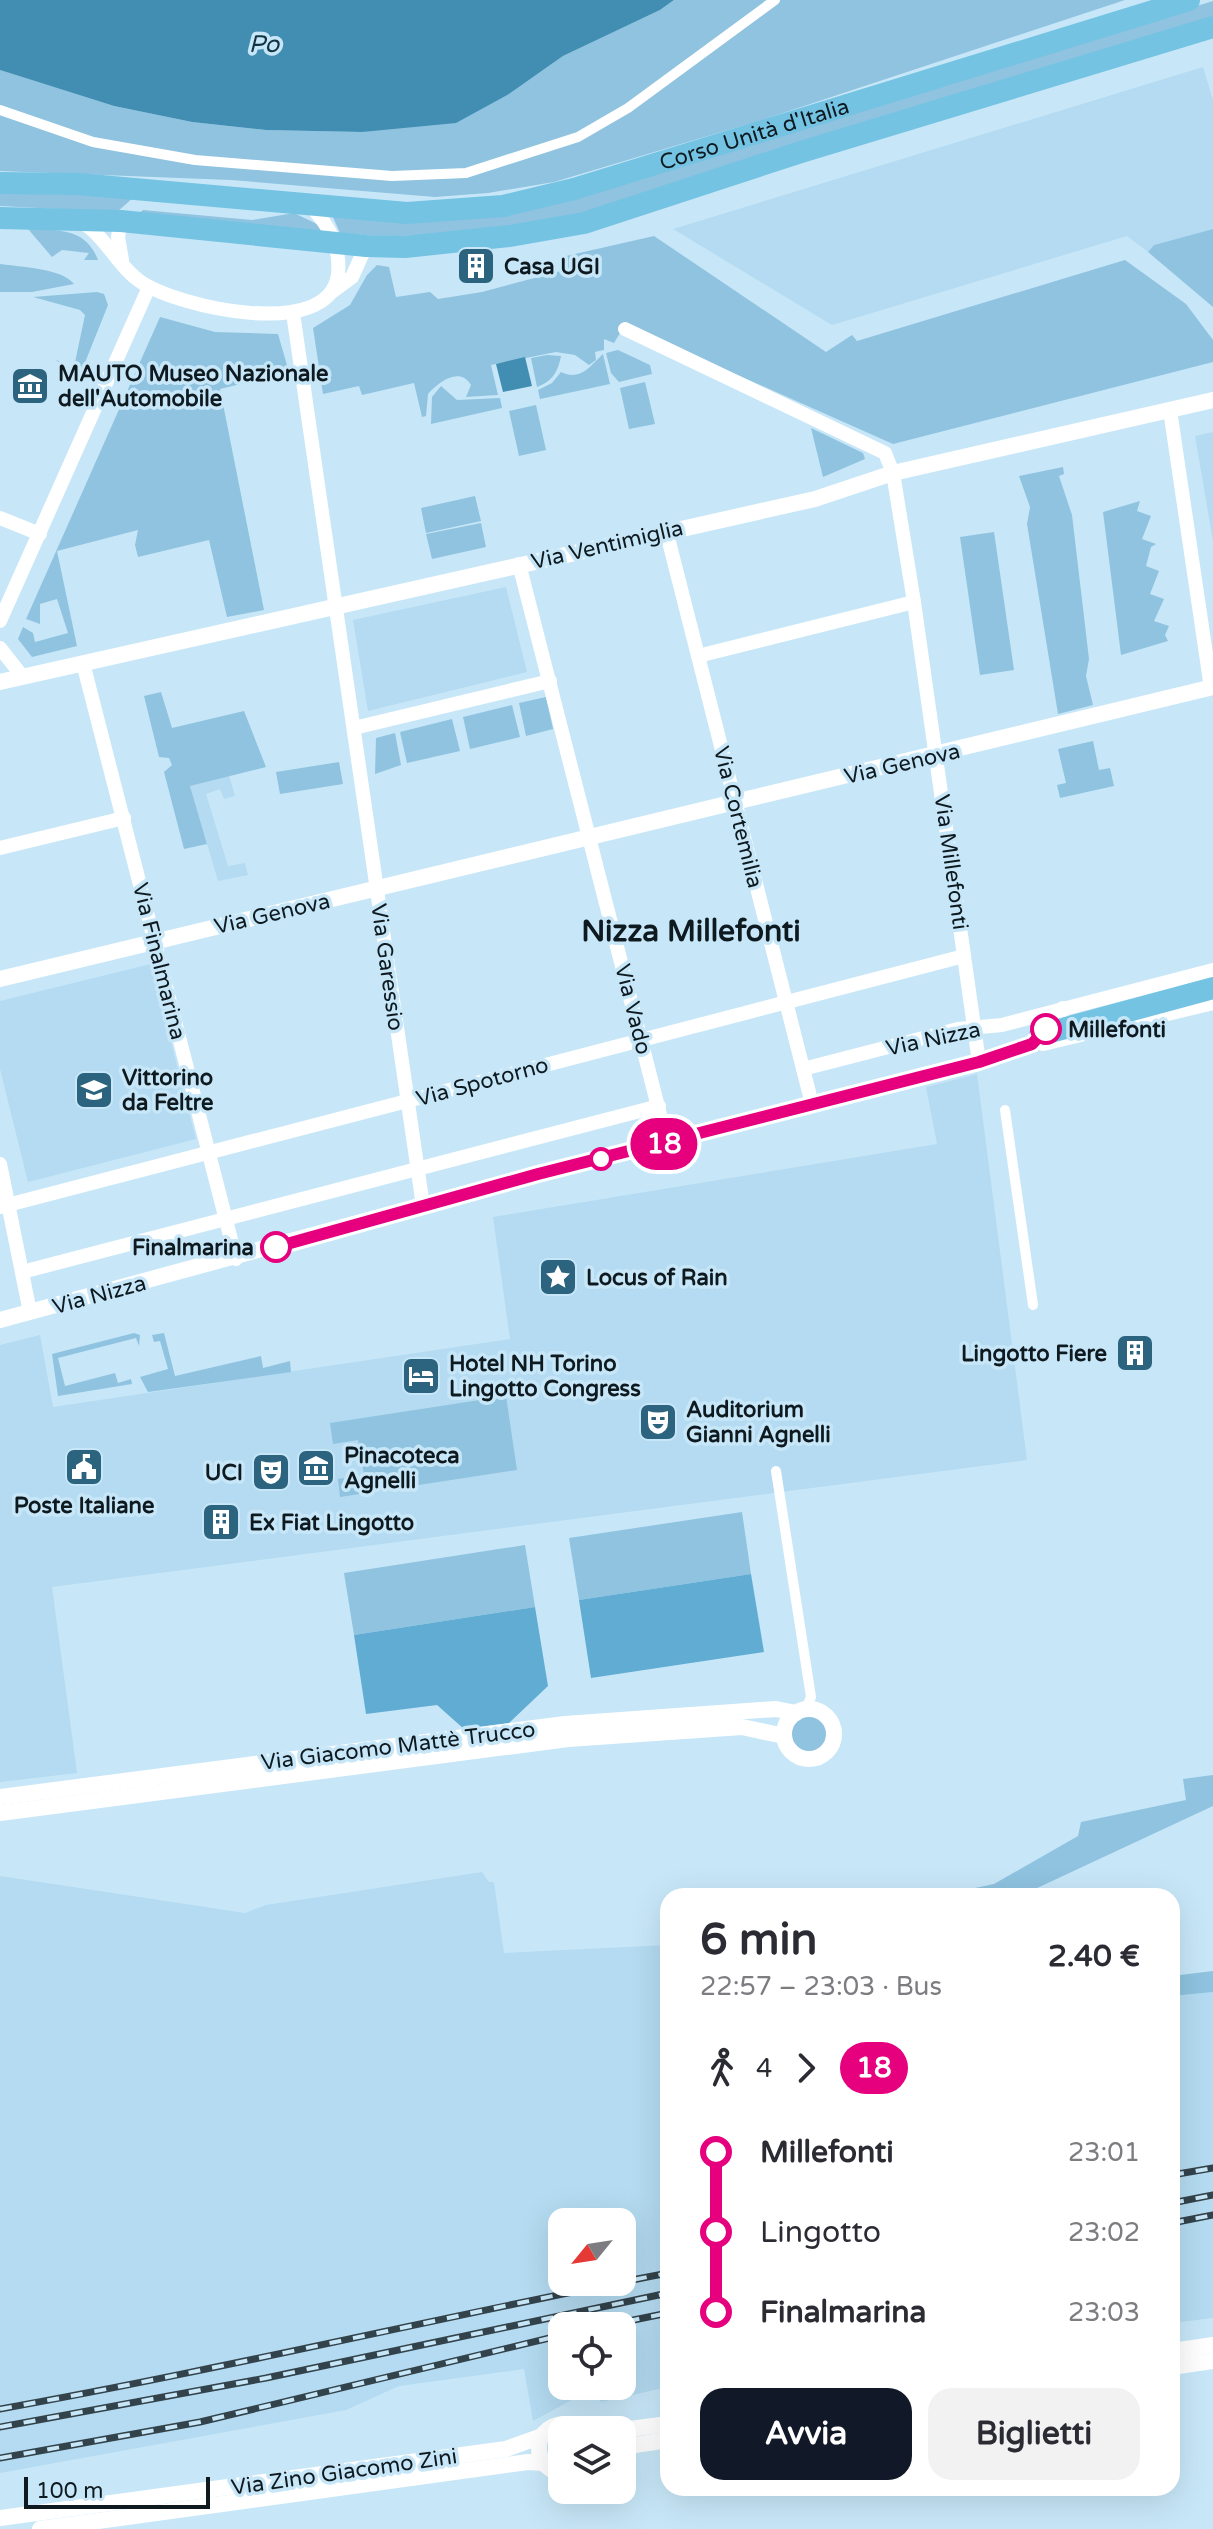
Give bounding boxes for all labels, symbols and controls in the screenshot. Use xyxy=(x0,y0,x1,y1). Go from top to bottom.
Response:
water label: Po xyxy=(249,30,281,59)
street label: Corso Unità d'Italia xyxy=(656,93,852,176)
building icon: Casa UGI xyxy=(455,245,497,287)
place label: Casa UGI xyxy=(504,254,600,280)
place label: MAUTO Museo Nazionale dell'Automobile xyxy=(58,361,328,412)
museum icon: MAUTO Museo Nazionale dell'Automobile xyxy=(9,365,51,407)
street label: Via Ventimiglia xyxy=(529,515,686,575)
street label: Via Genova xyxy=(842,738,963,790)
street label: Via Cortemilia xyxy=(708,744,768,891)
street label: Via Millefonti xyxy=(929,793,973,932)
street label: Via Finalmarina xyxy=(127,880,191,1042)
street label: Via Genova xyxy=(212,888,333,940)
street label: Via Garessio xyxy=(365,902,409,1032)
district label: Nizza Millefonti xyxy=(581,913,801,950)
street label: Via Vado xyxy=(609,961,657,1057)
marker: Millefonti xyxy=(1031,1014,1061,1044)
street label: Via Nizza xyxy=(884,1016,983,1062)
place label: Millefonti xyxy=(1068,1017,1166,1043)
street label: Via Spotorno xyxy=(413,1052,551,1112)
place label: Vittorino da Feltre xyxy=(122,1065,213,1116)
school or university icon: Vittorino da Feltre xyxy=(73,1069,115,1111)
line badge: 18 xyxy=(628,1118,700,1170)
text: 18 xyxy=(646,1127,682,1161)
unlabelled marker xyxy=(590,1148,612,1170)
marker: Finalmarina xyxy=(261,1232,291,1262)
place label: Finalmarina xyxy=(132,1235,254,1261)
place icon: Locus of Rain xyxy=(537,1256,579,1298)
place label: Locus of Rain xyxy=(586,1265,728,1291)
street label: Via Nizza xyxy=(50,1270,149,1320)
building icon: Lingotto Fiere xyxy=(1114,1332,1156,1374)
place label: Lingotto Fiere xyxy=(961,1341,1107,1367)
place label: Hotel NH Torino Lingotto Congress xyxy=(449,1351,641,1402)
hotel icon: Hotel NH Torino Lingotto Congress xyxy=(400,1355,442,1397)
place label: Auditorium Gianni Agnelli xyxy=(686,1397,831,1448)
theatre icon: Auditorium Gianni Agnelli xyxy=(637,1401,679,1443)
place label: Pinacoteca Agnelli xyxy=(344,1443,460,1494)
public building icon: Poste Italiane xyxy=(63,1446,105,1488)
museum icon: Pinacoteca Agnelli xyxy=(295,1447,337,1489)
theatre icon: UCI xyxy=(250,1451,292,1493)
place label: UCI xyxy=(205,1460,243,1486)
place label: Poste Italiane xyxy=(14,1493,154,1519)
building icon: Ex Fiat Lingotto xyxy=(200,1501,242,1543)
place label: Ex Fiat Lingotto xyxy=(249,1510,414,1536)
street label: Via Giacomo Mattè Trucco xyxy=(259,1716,537,1776)
text: 6 min xyxy=(700,1914,817,1967)
text: 2.40 € xyxy=(1048,1938,1140,1975)
text: 22:57 – 23:03 · Bus xyxy=(700,1971,942,2002)
icon: walk xyxy=(700,2046,744,2090)
icon: forward xyxy=(784,2046,828,2090)
text: 18 xyxy=(856,2051,892,2085)
text: 4 xyxy=(756,2053,772,2084)
text: Millefonti xyxy=(760,2134,894,2171)
text: 23:01 xyxy=(1068,2137,1140,2168)
north arrow xyxy=(548,2208,636,2296)
map controls xyxy=(548,2208,636,2504)
text: Lingotto xyxy=(760,2214,881,2251)
text: 23:02 xyxy=(1068,2217,1140,2248)
text: Finalmarina xyxy=(760,2294,926,2331)
text: 23:03 xyxy=(1068,2297,1140,2328)
button: locate xyxy=(548,2312,636,2400)
button: Avvia xyxy=(700,2388,912,2480)
button: Biglietti xyxy=(928,2388,1140,2480)
button: layers xyxy=(548,2416,636,2504)
street label: Via Zino Giacomo Zini xyxy=(230,2443,459,2501)
scale bar xyxy=(24,2473,210,2509)
text: 100 m xyxy=(36,2478,103,2504)

